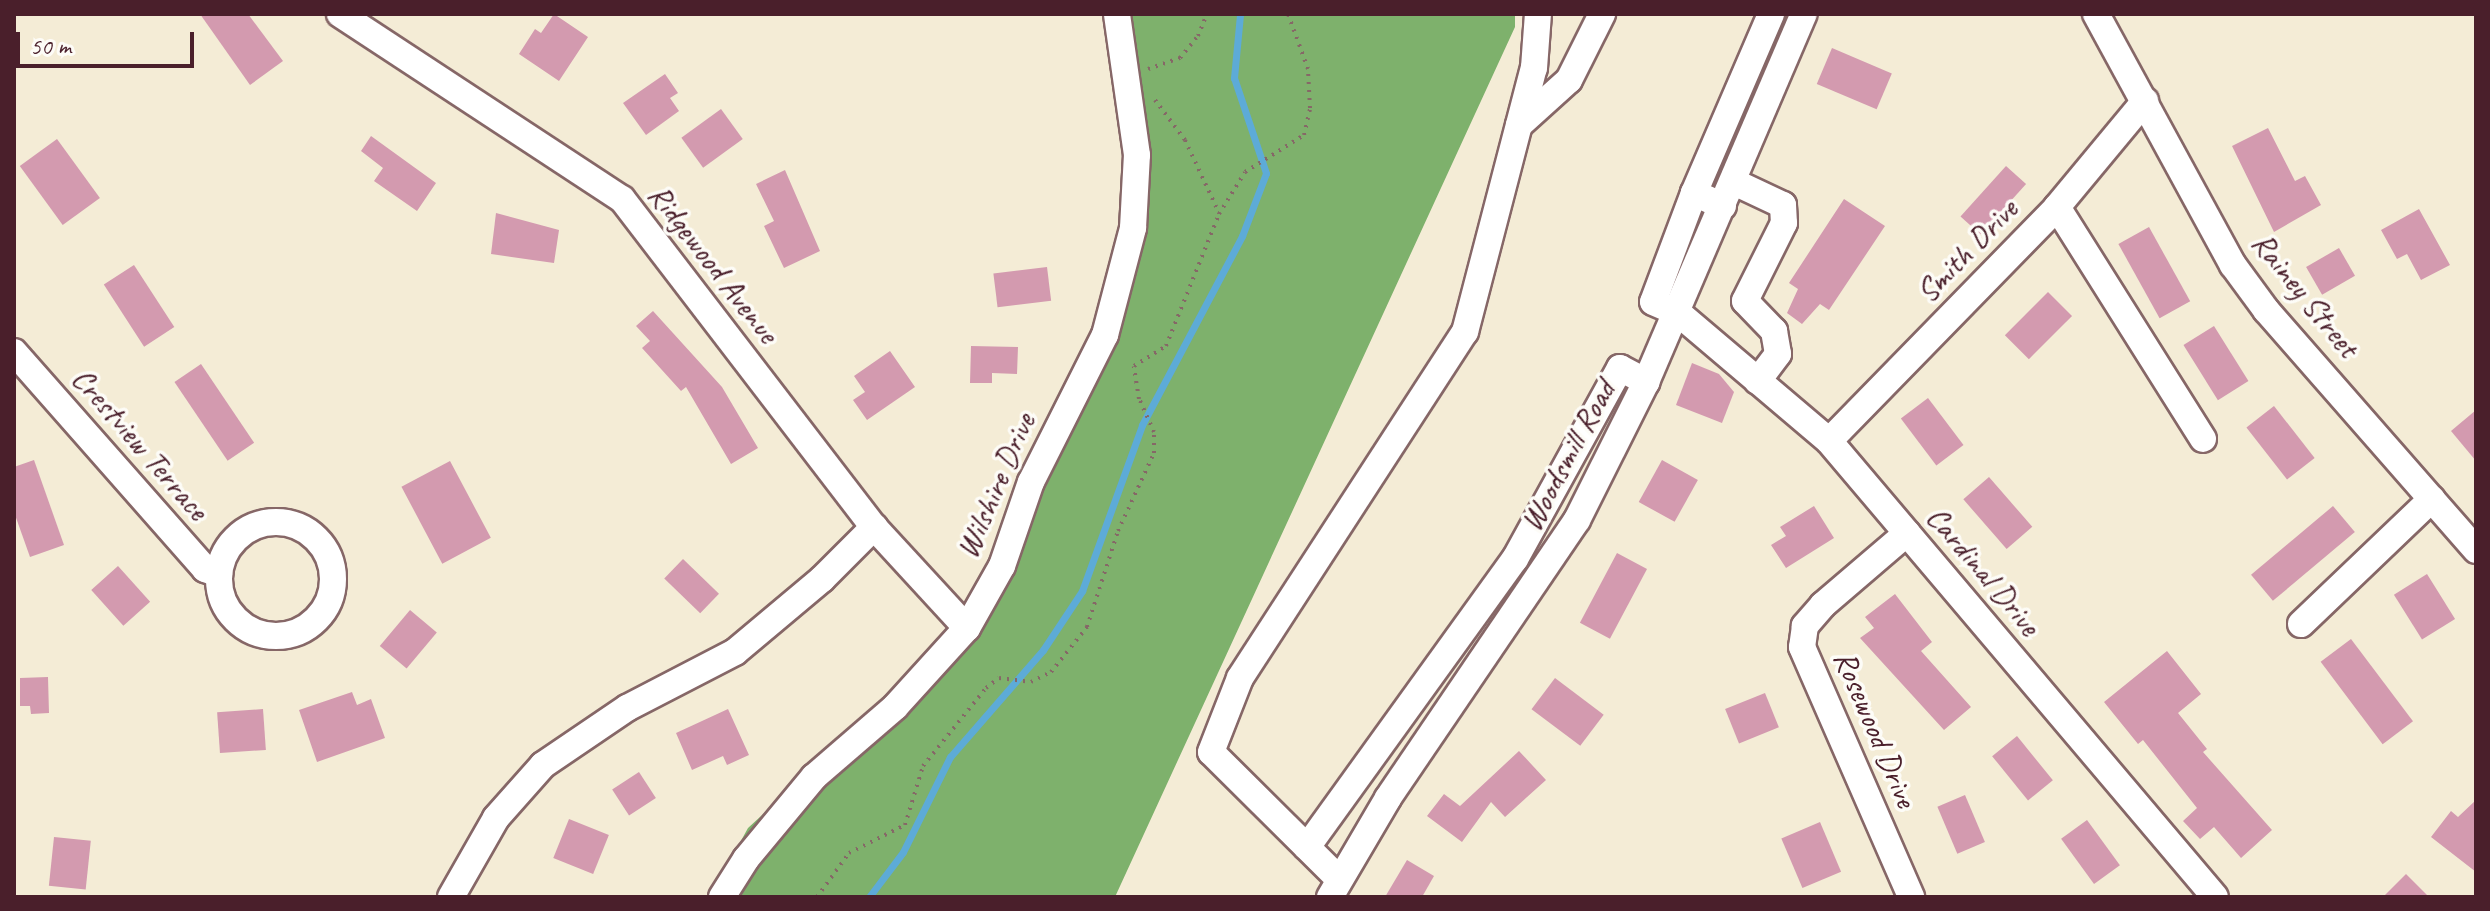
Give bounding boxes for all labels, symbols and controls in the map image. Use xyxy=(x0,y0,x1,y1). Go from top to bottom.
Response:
scale bar xyxy=(20,16,198,66)
text: 50 m xyxy=(30,31,71,61)
street label: Ridgewood Avenue xyxy=(639,177,787,351)
street label: Smith Drive xyxy=(1908,191,2026,311)
street label: Rainey Street xyxy=(2243,225,2367,365)
street label: Crestview Terrace xyxy=(63,360,217,528)
street label: Woodsmill Road xyxy=(1512,374,1624,538)
street label: Wilshire Drive xyxy=(948,408,1044,564)
street label: Cardinal Drive xyxy=(1918,498,2048,644)
street label: Rosewood Drive xyxy=(1825,645,1925,813)

